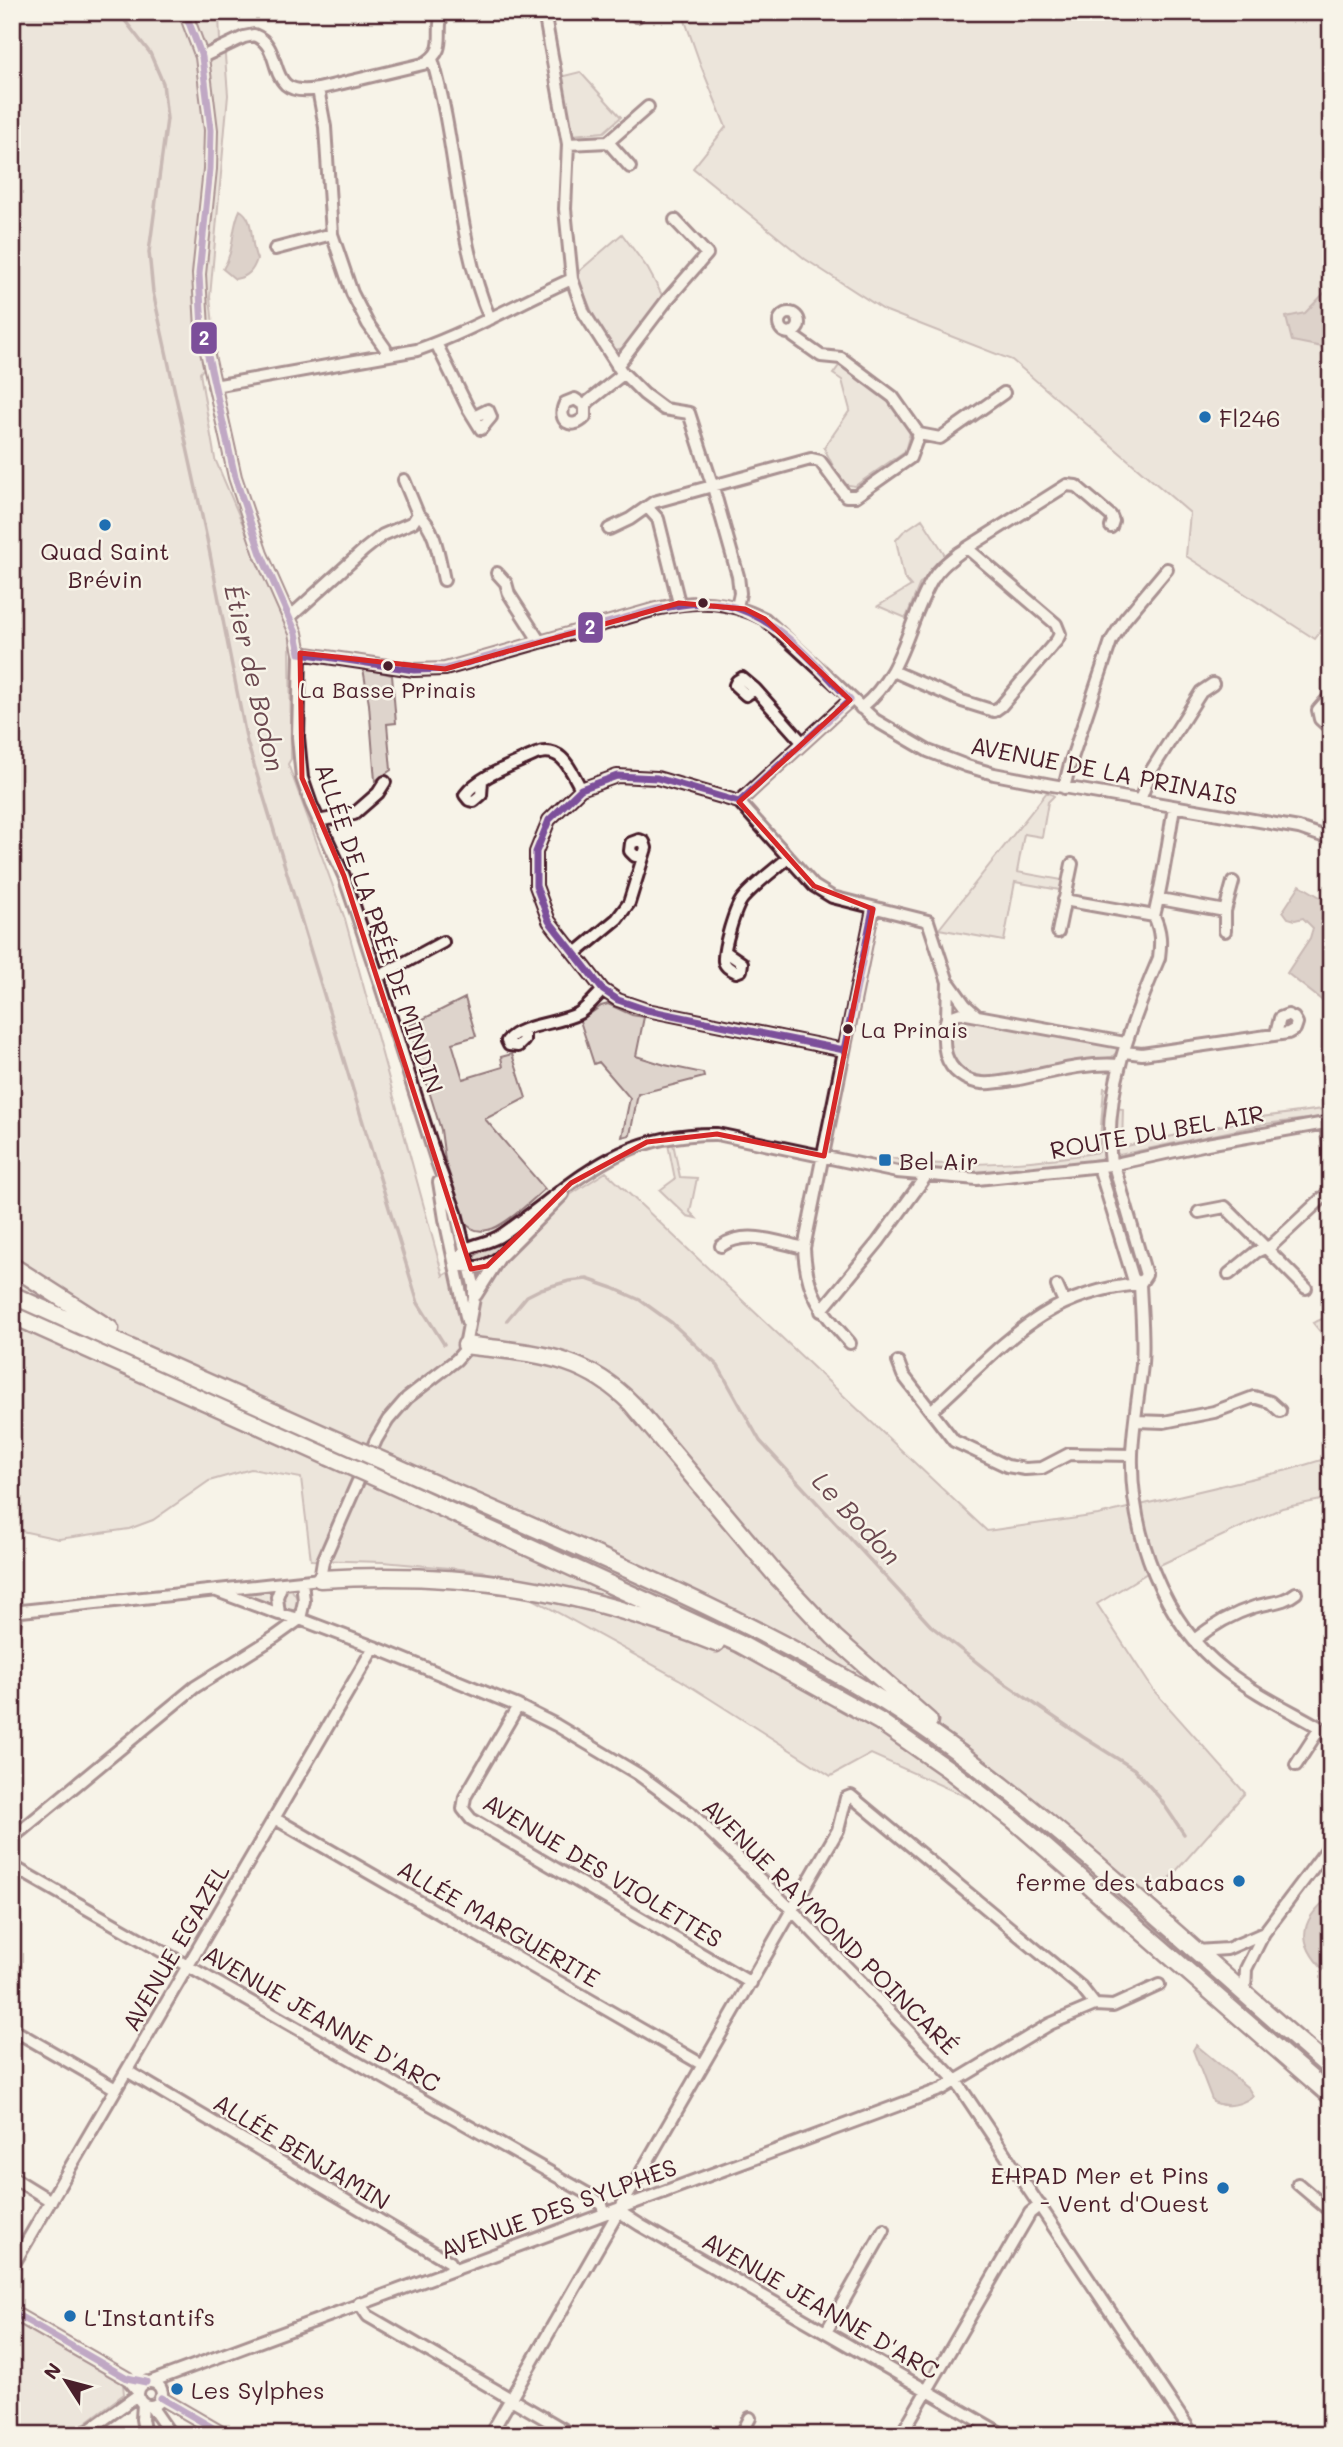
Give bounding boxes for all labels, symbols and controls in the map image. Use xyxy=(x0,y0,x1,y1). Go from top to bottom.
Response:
line badge: 2 xyxy=(190,321,218,355)
text: 2 xyxy=(199,325,209,350)
place label: Fl246 xyxy=(1219,402,1280,433)
marker: Fl246 xyxy=(1197,409,1213,425)
marker: Quad Saint Brévin xyxy=(97,517,113,533)
place label: Quad Saint Brévin xyxy=(40,535,170,594)
water label: Étier de Bodon xyxy=(217,581,293,775)
unlabelled marker xyxy=(696,596,710,610)
line badge: 2 xyxy=(577,611,604,644)
text: 2 xyxy=(585,614,595,639)
marker: La Basse Prinais xyxy=(381,659,395,673)
place label: La Basse Prinais xyxy=(300,675,476,704)
street label: AVENUE DE LA PRINAIS xyxy=(968,729,1240,811)
street label: ALLÉE DE LA PRÉE DE MINDIN xyxy=(309,759,451,1097)
place label: La Prinais xyxy=(861,1015,968,1044)
marker: La Prinais xyxy=(841,1022,855,1036)
street label: ROUTE DU BEL AIR xyxy=(1048,1097,1266,1165)
place label: Bel Air xyxy=(899,1145,978,1176)
marker: Bel Air xyxy=(877,1152,893,1168)
water label: Le Bodon xyxy=(805,1464,909,1572)
street label: AVENUE DES VIOLETTES xyxy=(478,1786,728,1954)
street label: AVENUE RAYMOND POINCARÉ xyxy=(696,1791,966,2061)
street label: ALLÉE MARGUERITE xyxy=(392,1852,606,1994)
street label: AVENUE EGAZEL xyxy=(115,1858,236,2036)
place label: ferme des tabacs xyxy=(1016,1866,1225,1897)
marker: ferme des tabacs xyxy=(1231,1873,1247,1889)
street label: AVENUE JEANNE D'ARC xyxy=(198,1937,446,2099)
street label: ALLÉE BENJAMIN xyxy=(208,2086,396,2216)
street label: AVENUE DES SYLPHES xyxy=(435,2151,681,2265)
place label: EHPAD Mer et Pins - Vent d'Ouest xyxy=(991,2159,1209,2218)
marker: EHPAD Mer et Pins - Vent d'Ouest xyxy=(1215,2180,1231,2196)
street label: AVENUE JEANNE D'ARC xyxy=(697,2224,945,2386)
place label: L'Instantifs xyxy=(84,2301,215,2332)
marker: L'Instantifs xyxy=(62,2308,78,2324)
north arrow xyxy=(32,2346,102,2416)
text: N xyxy=(37,2358,66,2384)
place label: Les Sylphes xyxy=(191,2374,325,2405)
marker: Les Sylphes xyxy=(169,2381,185,2397)

